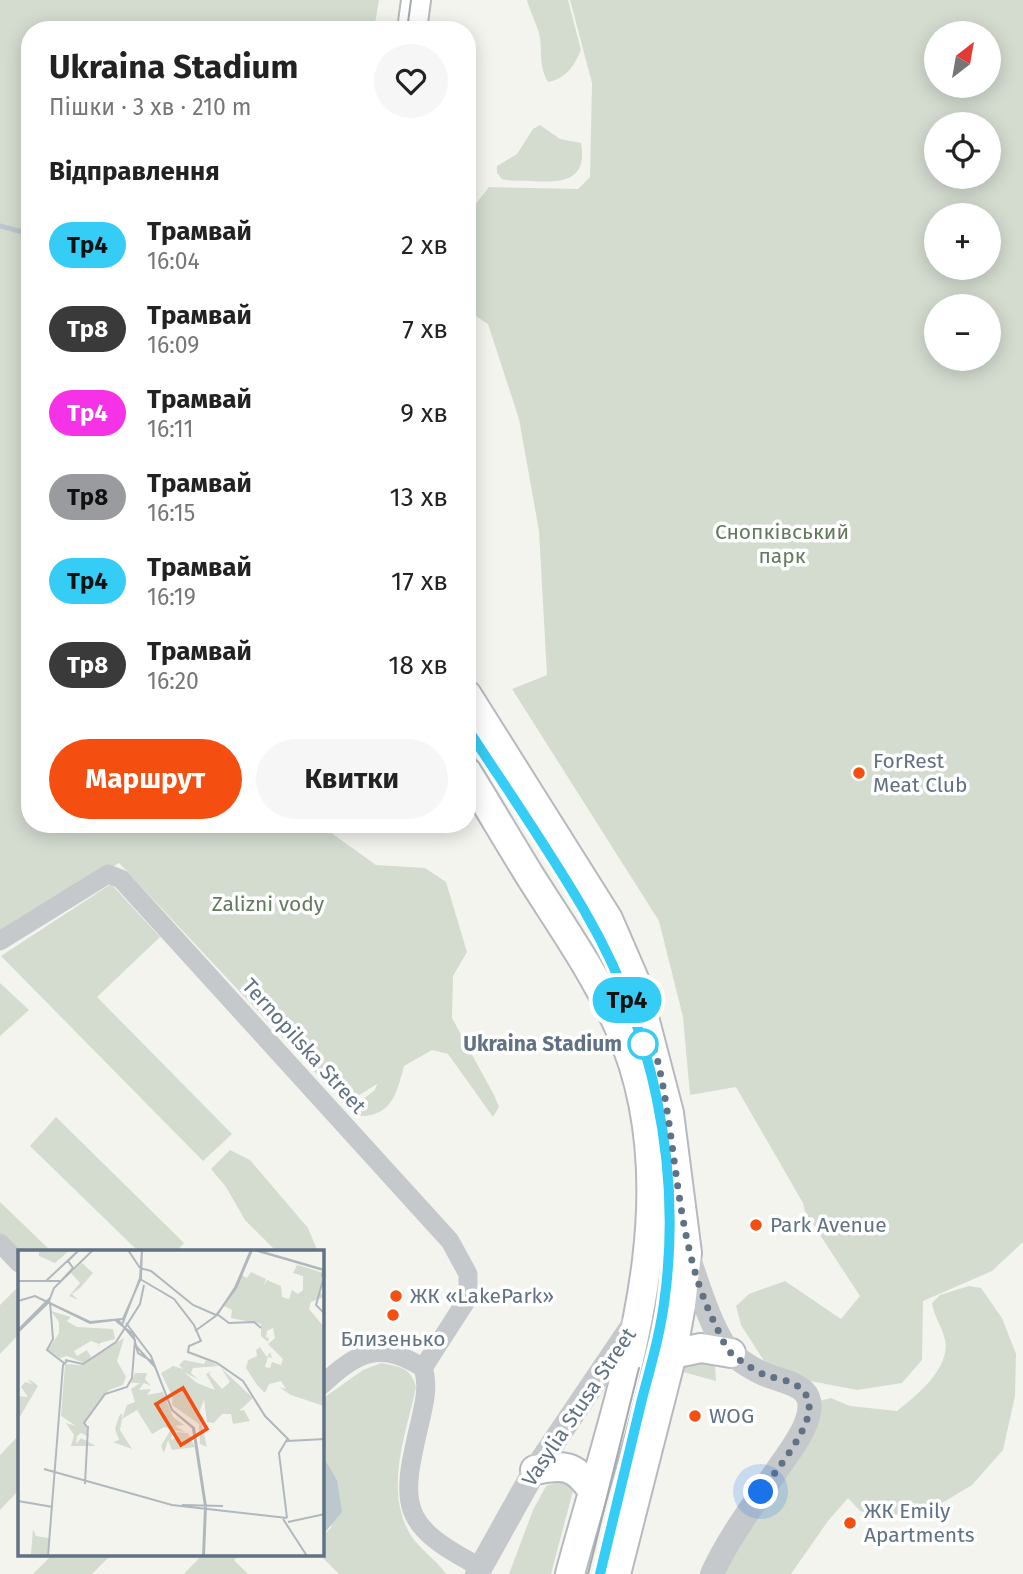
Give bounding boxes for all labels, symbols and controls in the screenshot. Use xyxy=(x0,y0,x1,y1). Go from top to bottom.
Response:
north arrow xyxy=(924,21,1001,98)
map controls xyxy=(924,21,1001,371)
button: heart xyxy=(374,44,448,118)
text: Ukraina Stadium xyxy=(49,47,298,87)
text: Пішки · 3 хв · 210 m xyxy=(49,93,252,121)
button: locate xyxy=(924,112,1001,189)
text: Відправлення xyxy=(49,156,220,187)
button: + xyxy=(924,203,1001,280)
text: Трамвай xyxy=(147,216,252,247)
text: 2 хв xyxy=(401,230,448,261)
text: Тр4 xyxy=(67,231,108,259)
text: 16:04 xyxy=(147,247,200,275)
button: − xyxy=(924,294,1001,371)
text: Трамвай xyxy=(147,300,252,331)
text: 7 хв xyxy=(402,314,448,345)
text: Тр8 xyxy=(67,315,108,343)
text: 16:09 xyxy=(147,331,199,359)
text: Трамвай xyxy=(147,384,252,415)
text: 9 хв xyxy=(400,398,448,429)
text: Тр4 xyxy=(67,399,108,427)
text: 16:11 xyxy=(147,415,193,443)
text: Трамвай xyxy=(147,468,252,499)
text: 13 хв xyxy=(390,482,448,513)
text: Тр8 xyxy=(67,483,108,511)
text: 16:15 xyxy=(147,499,195,527)
park label: Снопківський парк xyxy=(715,519,849,569)
text: Трамвай xyxy=(147,552,252,583)
text: 17 хв xyxy=(391,566,448,597)
text: Тр4 xyxy=(67,567,108,595)
text: 16:19 xyxy=(147,583,196,611)
text: Трамвай xyxy=(147,636,252,667)
text: 18 хв xyxy=(388,650,448,681)
text: Тр8 xyxy=(67,651,108,679)
text: 16:20 xyxy=(147,667,199,695)
button: Маршрут xyxy=(49,739,242,819)
button: Квитки xyxy=(256,739,448,819)
place label: ForRest Meat Club xyxy=(873,748,968,798)
marker: ForRest Meat Club xyxy=(851,765,867,781)
park label: Zalizni vody xyxy=(212,891,325,917)
street label: Ternopilska Street xyxy=(237,973,372,1119)
line badge: Тр4 xyxy=(587,977,667,1023)
text: Тр4 xyxy=(607,986,647,1014)
marker: Ukraina Stadium xyxy=(628,1029,658,1059)
place label: Ukraina Stadium xyxy=(463,1031,622,1057)
place label: Park Avenue xyxy=(770,1212,887,1238)
marker: Park Avenue xyxy=(748,1217,764,1233)
inset map xyxy=(18,1250,324,1556)
place label: ЖК «LakePark» xyxy=(410,1283,554,1309)
marker: ЖК «LakePark» xyxy=(388,1288,404,1304)
marker: Близенько xyxy=(385,1307,401,1323)
street label: Vasylia Stusa Street xyxy=(516,1322,642,1491)
place label: Близенько xyxy=(341,1326,445,1352)
place label: WOG xyxy=(709,1403,754,1429)
marker: WOG xyxy=(687,1408,703,1424)
your location xyxy=(743,1474,778,1509)
place label: ЖК Emily Apartments xyxy=(864,1498,975,1548)
marker: ЖК Emily Apartments xyxy=(842,1515,858,1531)

